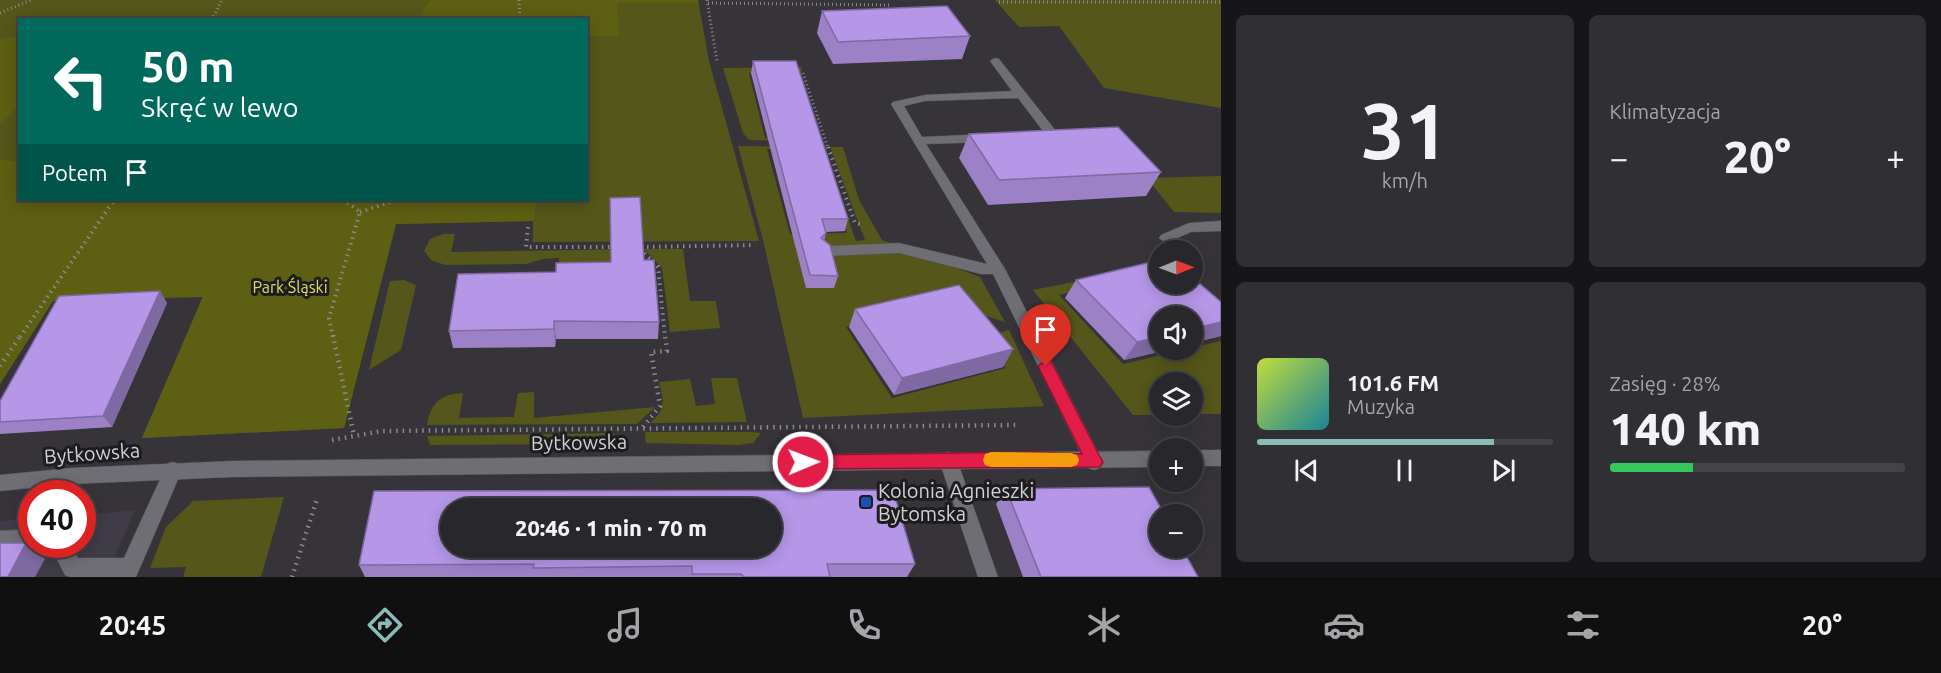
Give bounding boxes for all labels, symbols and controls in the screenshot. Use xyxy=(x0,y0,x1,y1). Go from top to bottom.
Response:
icon: left xyxy=(42,42,120,120)
text: 50 m xyxy=(141,43,235,90)
text: 31 xyxy=(1361,86,1449,174)
text: Skręć w lewo xyxy=(141,92,298,122)
text: Klimatyzacja xyxy=(1610,100,1721,123)
text: 20° xyxy=(1724,131,1791,182)
text: − xyxy=(1610,139,1628,176)
text: + xyxy=(1886,139,1905,176)
icon: arrive xyxy=(120,156,153,189)
text: Potem xyxy=(42,160,108,185)
text: km/h xyxy=(1382,169,1428,192)
north arrow xyxy=(1149,240,1203,294)
map controls xyxy=(1149,240,1203,558)
park label: Park Śląski xyxy=(252,277,328,296)
pin xyxy=(1020,304,1071,366)
button: sound xyxy=(1149,306,1203,360)
icon: arrive xyxy=(1029,313,1062,346)
text: 101.6 FM xyxy=(1347,370,1439,395)
button: layers xyxy=(1149,372,1203,426)
text: Zasięg · 28% xyxy=(1610,372,1721,395)
text: Muzyka xyxy=(1347,395,1415,418)
text: 140 km xyxy=(1610,403,1761,454)
street label: Bytkowska xyxy=(531,430,627,454)
position arrow xyxy=(771,430,835,494)
street label: Bytkowska xyxy=(43,438,141,468)
button: + xyxy=(1149,438,1203,492)
icon: previous xyxy=(1290,454,1323,487)
icon: pause xyxy=(1388,454,1421,487)
icon: next xyxy=(1487,454,1520,487)
place label: Kolonia Agnieszki Bytomska xyxy=(878,479,1034,525)
speed limit sign: 40 xyxy=(18,480,96,558)
marker: Kolonia Agnieszki Bytomska xyxy=(859,495,873,509)
button: − xyxy=(1149,504,1203,558)
text: 20:46 · 1 min · 70 m xyxy=(515,515,707,540)
icon: directions xyxy=(364,604,406,646)
icon: music xyxy=(604,604,646,646)
icon: phone xyxy=(843,604,885,646)
icon: climate xyxy=(1083,604,1125,646)
icon: car xyxy=(1323,604,1365,646)
icon: filters xyxy=(1562,604,1604,646)
text: 20:45 xyxy=(99,610,166,640)
text: 20° xyxy=(1802,610,1842,640)

